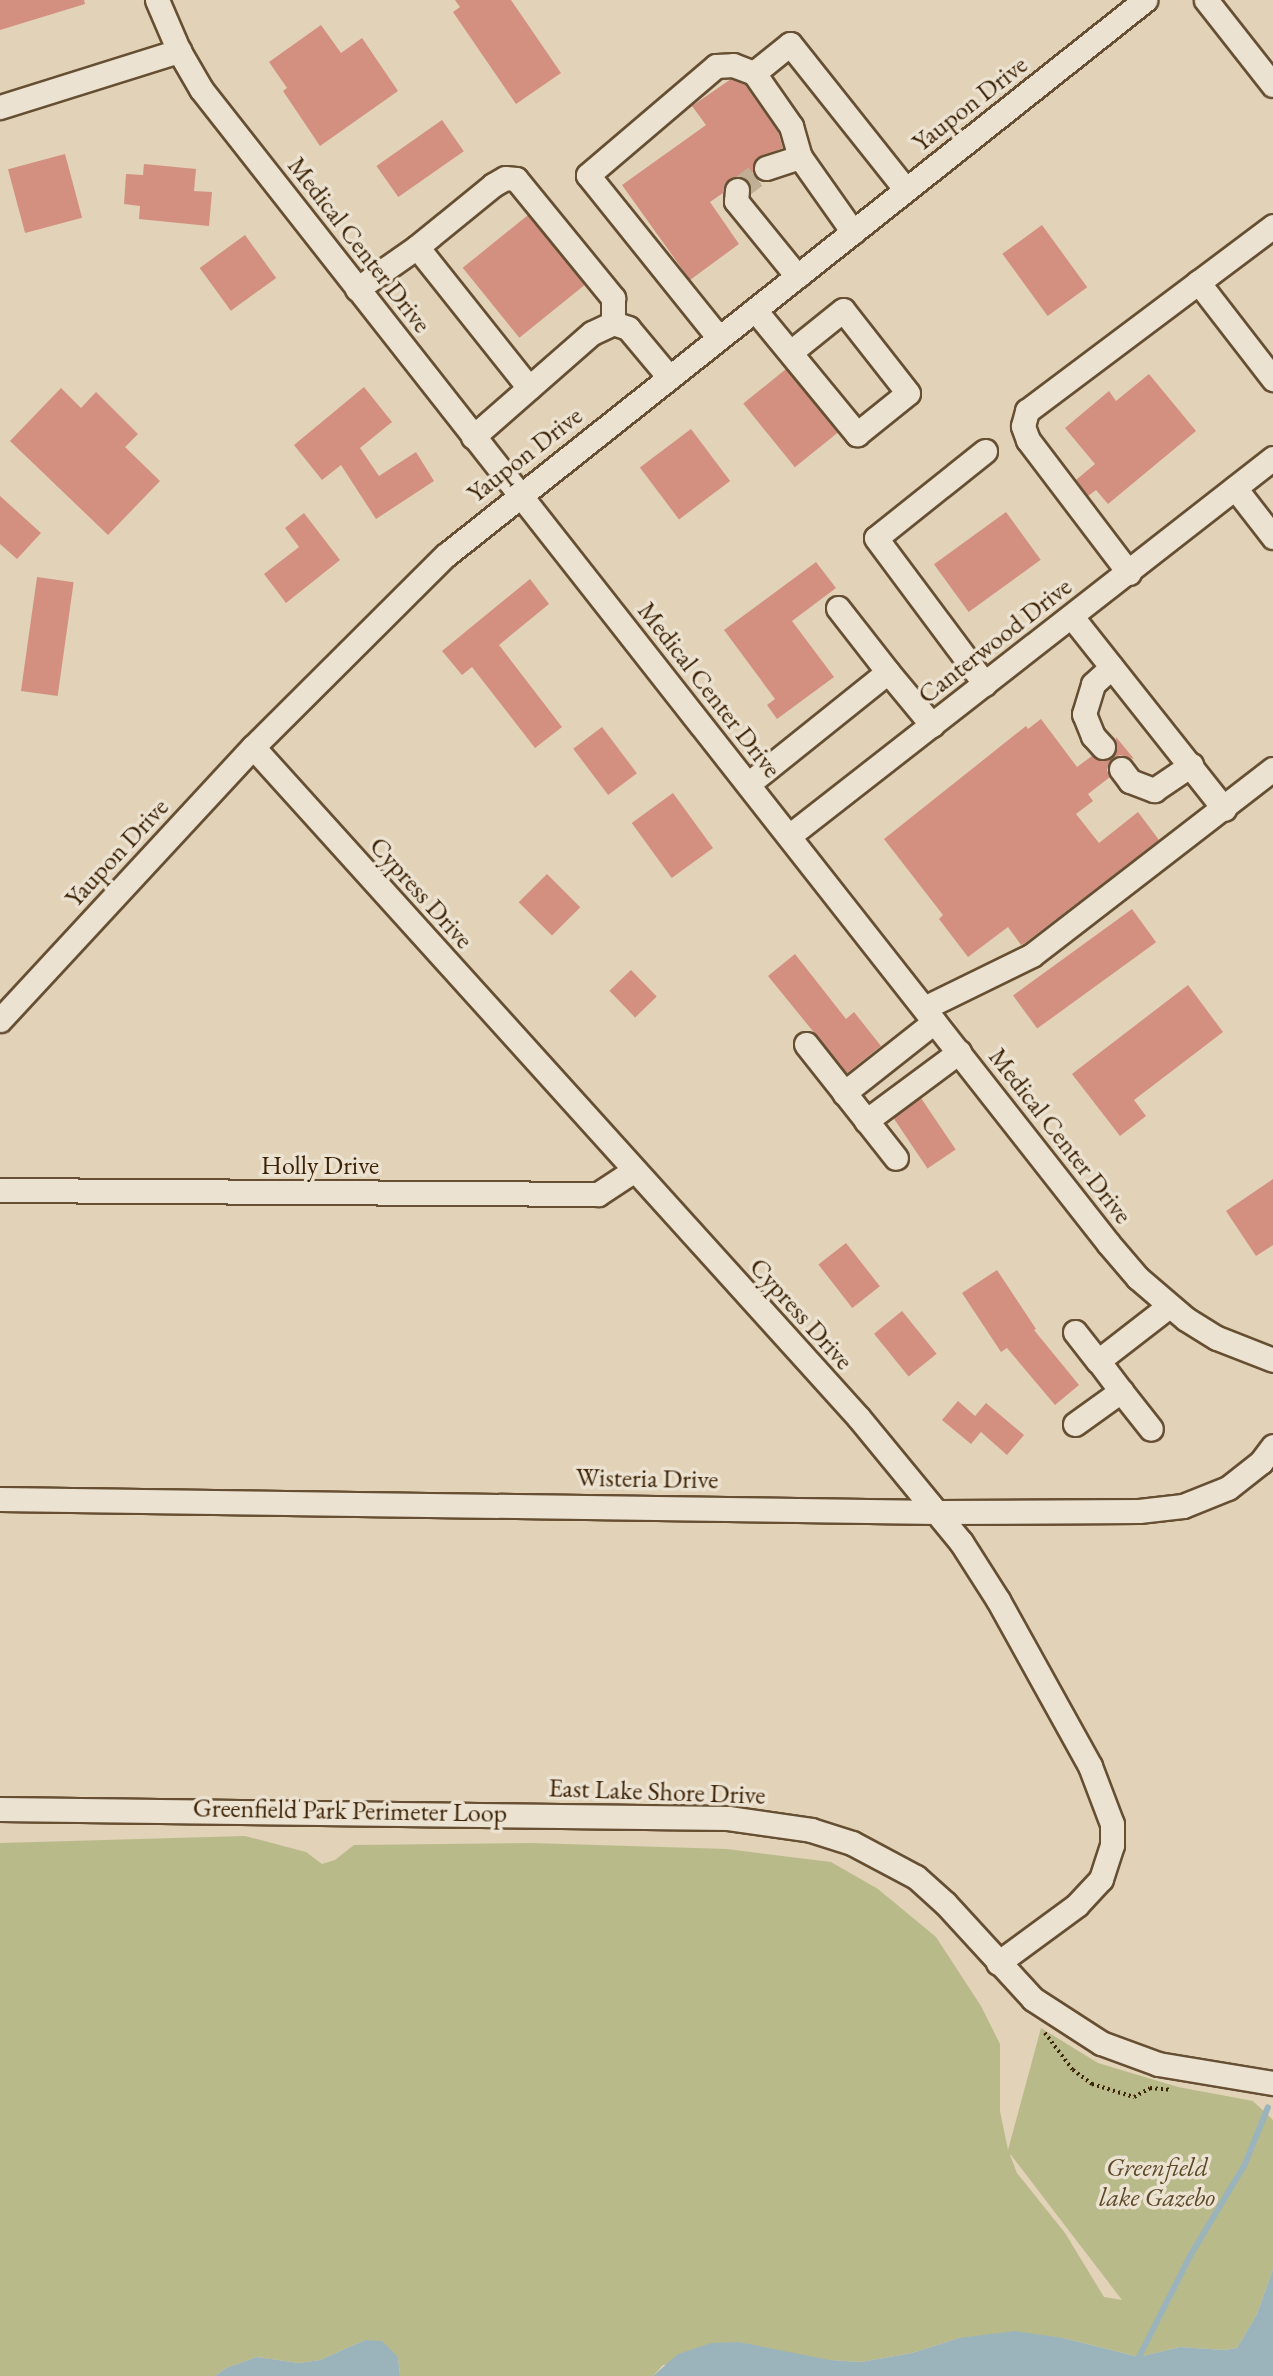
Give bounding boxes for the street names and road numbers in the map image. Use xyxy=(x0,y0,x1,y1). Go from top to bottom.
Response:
street label: Yaupon Drive xyxy=(906,49,1034,159)
street label: Medical Center Drive xyxy=(281,151,437,339)
street label: Yaupon Drive xyxy=(461,400,589,510)
street label: Canterwood Drive xyxy=(912,571,1078,711)
street label: Medical Center Drive xyxy=(631,596,787,784)
street label: Yaupon Drive xyxy=(59,792,175,914)
street label: Cypress Drive xyxy=(363,831,479,955)
street label: Medical Center Drive xyxy=(982,1042,1138,1230)
street label: Holly Drive xyxy=(261,1150,379,1182)
street label: Cypress Drive xyxy=(743,1252,859,1376)
street label: Wisteria Drive xyxy=(575,1462,719,1496)
street label: East Lake Shore Drive xyxy=(548,1773,766,1811)
street label: Greenfield Park Perimeter Loop xyxy=(193,1793,507,1829)

